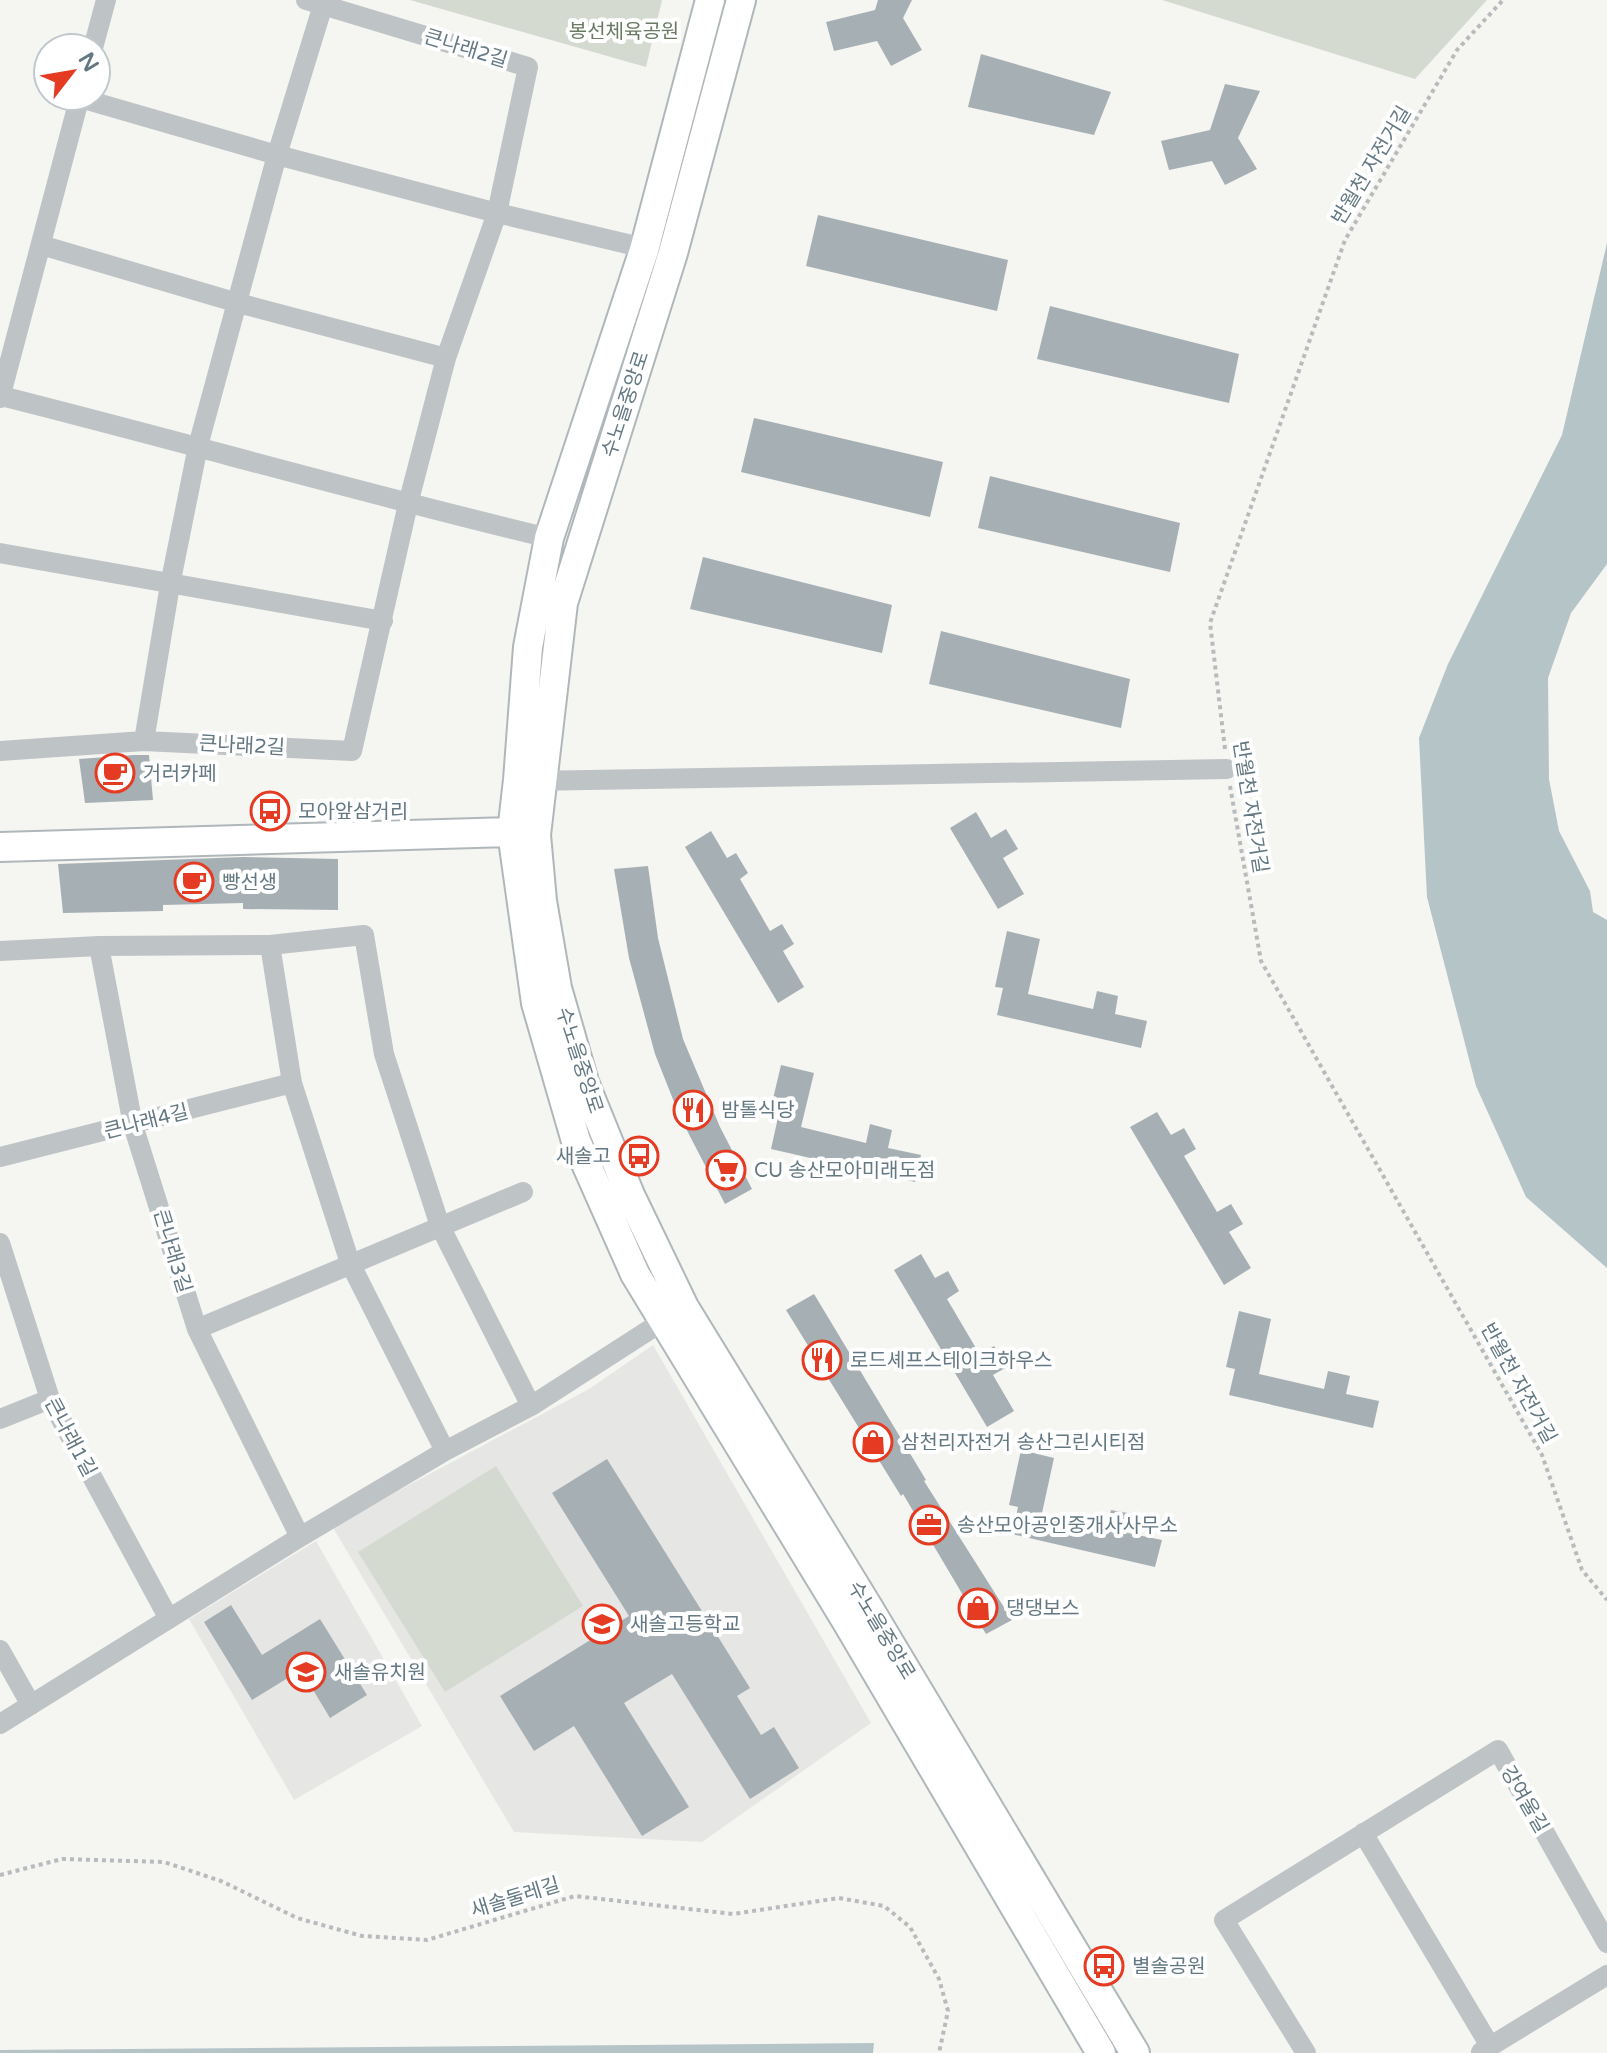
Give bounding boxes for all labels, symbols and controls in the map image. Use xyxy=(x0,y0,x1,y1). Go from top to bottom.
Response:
park label: 봉선체육공원 xyxy=(569,20,679,44)
street label: 큰나래2길 xyxy=(421,25,510,73)
north arrow xyxy=(32,32,112,112)
text: N xyxy=(73,48,104,76)
street label: 반월천 자전거길 xyxy=(1327,102,1417,229)
street label: 수노을중앙로 xyxy=(597,348,654,461)
street label: 큰나래2길 xyxy=(198,732,286,760)
street label: 반월천 자전거길 xyxy=(1228,739,1272,875)
cafe icon: 거러카페 xyxy=(94,752,136,794)
place label: 거러카페 xyxy=(143,762,217,786)
bus stop icon: 모아앞삼거리 xyxy=(249,790,291,832)
place label: 모아앞삼거리 xyxy=(298,800,408,824)
cafe icon: 빵선생 xyxy=(173,861,215,903)
place label: 빵선생 xyxy=(222,871,277,895)
street label: 수노을중앙로 xyxy=(551,1004,608,1117)
restaurant icon: 밤톨식당 xyxy=(672,1089,714,1131)
place label: 밤톨식당 xyxy=(721,1099,795,1123)
street label: 큰나래4길 xyxy=(102,1100,191,1144)
bus stop icon: 새솔고 xyxy=(618,1135,660,1177)
place label: 새솔고 xyxy=(556,1145,611,1169)
supermarket icon: CU 송산모아미래도점 xyxy=(705,1149,747,1191)
place label: CU 송산모아미래도점 xyxy=(754,1159,935,1183)
street label: 큰나래3길 xyxy=(148,1207,196,1296)
street label: 반월천 자전거길 xyxy=(1475,1319,1561,1448)
restaurant icon: 로드셰프스테이크하우스 xyxy=(801,1339,843,1381)
place label: 로드셰프스테이크하우스 xyxy=(850,1349,1052,1373)
street label: 큰나래1길 xyxy=(39,1394,101,1481)
shop icon: 삼천리자전거 송산그린시티점 xyxy=(852,1421,894,1463)
place label: 삼천리자전거 송산그린시티점 xyxy=(901,1431,1145,1455)
office icon: 송산모아공인중개사사무소 xyxy=(908,1504,950,1546)
place label: 송산모아공인중개사사무소 xyxy=(957,1514,1178,1538)
street label: 수노을중앙로 xyxy=(842,1577,920,1684)
shop icon: 댕댕보스 xyxy=(957,1587,999,1629)
place label: 댕댕보스 xyxy=(1006,1597,1080,1621)
school or university icon: 새솔고등학교 xyxy=(581,1603,623,1645)
place label: 새솔고등학교 xyxy=(630,1613,740,1637)
school or university icon: 새솔유치원 xyxy=(285,1651,327,1693)
place label: 새솔유치원 xyxy=(334,1661,426,1685)
street label: 강여울길 xyxy=(1495,1762,1553,1837)
street label: 새솔둘레길 xyxy=(468,1873,563,1923)
bus stop icon: 별솔공원 xyxy=(1083,1945,1125,1987)
place label: 별솔공원 xyxy=(1132,1955,1206,1979)

